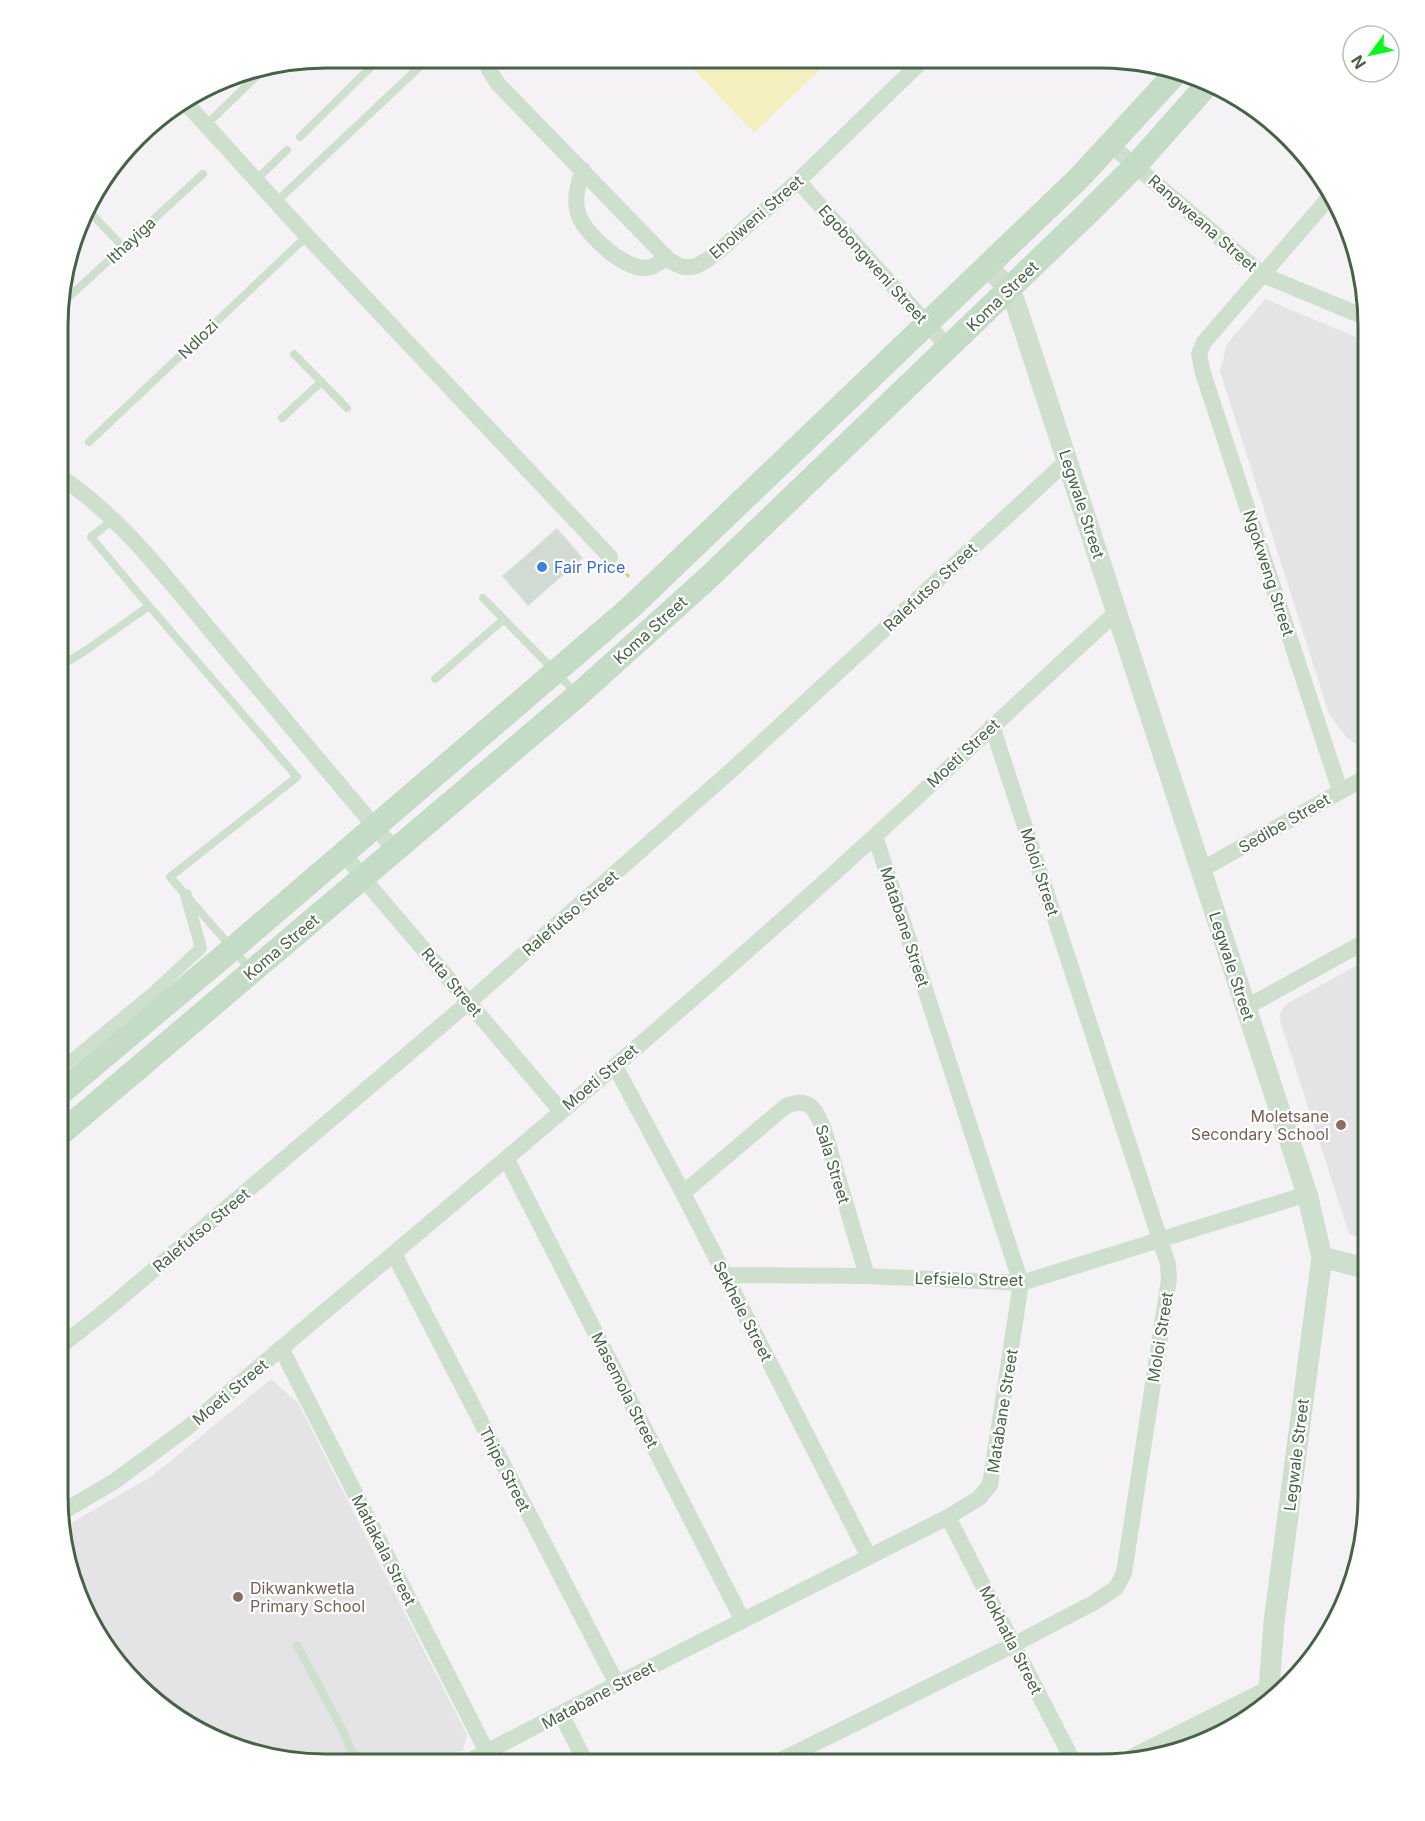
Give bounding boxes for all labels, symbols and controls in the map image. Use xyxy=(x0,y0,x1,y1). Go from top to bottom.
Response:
north arrow xyxy=(1341,24,1401,84)
text: N xyxy=(1347,52,1370,73)
street label: Rangweana Street xyxy=(1144,170,1262,276)
street label: Eholweni Street xyxy=(705,171,807,263)
street label: Egobongweni Street xyxy=(814,201,932,327)
street label: Ithayiga xyxy=(102,212,160,268)
street label: Koma Street xyxy=(962,257,1042,335)
street label: Ndlozi xyxy=(174,315,222,363)
street label: Legwale Street xyxy=(1055,447,1109,561)
street label: Ngokweng Street xyxy=(1239,507,1299,639)
street label: Ralefutso Street xyxy=(879,539,981,635)
place label: Fair Price xyxy=(554,557,625,577)
marker: Fair Price xyxy=(535,560,549,574)
street label: Koma Street xyxy=(609,592,691,668)
street label: Moeti Street xyxy=(922,714,1004,792)
street label: Sedibe Street xyxy=(1235,789,1333,857)
street label: Moloi Street xyxy=(1016,826,1064,918)
street label: Matabane Street xyxy=(876,864,934,990)
street label: Ralefutso Street xyxy=(518,866,622,960)
street label: Legwale Street xyxy=(1205,909,1259,1023)
street label: Koma Street xyxy=(239,910,323,984)
street label: Ruta Street xyxy=(417,944,487,1020)
street label: Moeti Street xyxy=(558,1040,642,1114)
place label: Moletsane Secondary School xyxy=(1191,1106,1329,1144)
marker: Moletsane Secondary School xyxy=(1334,1118,1348,1132)
street label: Sala Street xyxy=(811,1122,855,1206)
street label: Ralefutso Street xyxy=(148,1184,254,1276)
street label: Sekhele Street xyxy=(709,1257,777,1365)
street label: Lefsielo Street xyxy=(914,1268,1024,1290)
street label: Moloi Street xyxy=(1143,1290,1177,1384)
street label: Masemola Street xyxy=(587,1329,663,1451)
street label: Matabane Street xyxy=(982,1348,1022,1474)
street label: Moeti Street xyxy=(188,1355,272,1429)
street label: Legwale Street xyxy=(1279,1398,1313,1512)
street label: Thipe Street xyxy=(475,1423,535,1515)
street label: Matlakala Street xyxy=(347,1491,421,1609)
place label: Dikwankwetla Primary School xyxy=(250,1578,365,1616)
street label: Mokhatla Street xyxy=(975,1582,1047,1698)
marker: Dikwankwetla Primary School xyxy=(231,1590,245,1604)
street label: Matabane Street xyxy=(538,1657,658,1733)

